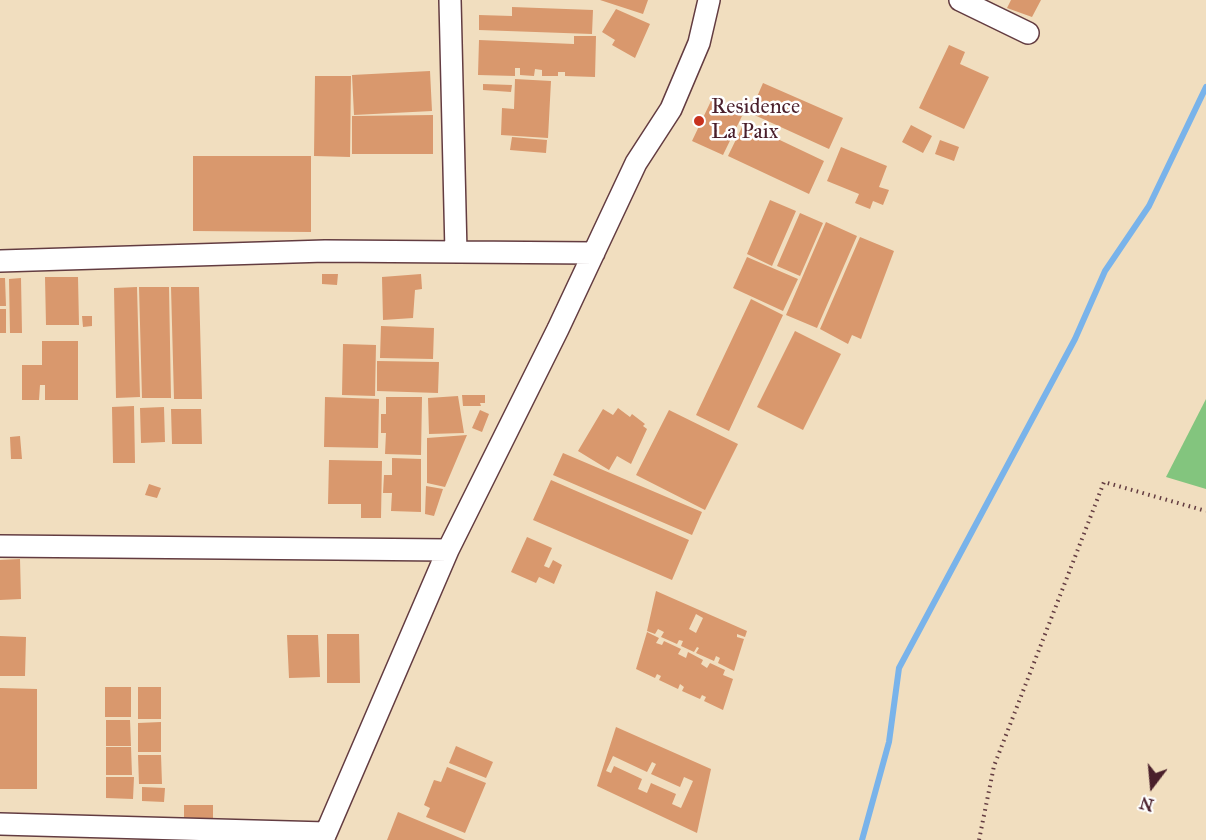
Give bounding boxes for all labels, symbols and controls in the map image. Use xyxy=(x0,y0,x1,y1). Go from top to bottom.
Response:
place label: Residence La Paix xyxy=(711,95,800,146)
marker: Residence La Paix xyxy=(692,114,706,128)
north arrow xyxy=(1122,756,1182,816)
text: N xyxy=(1138,793,1156,815)

